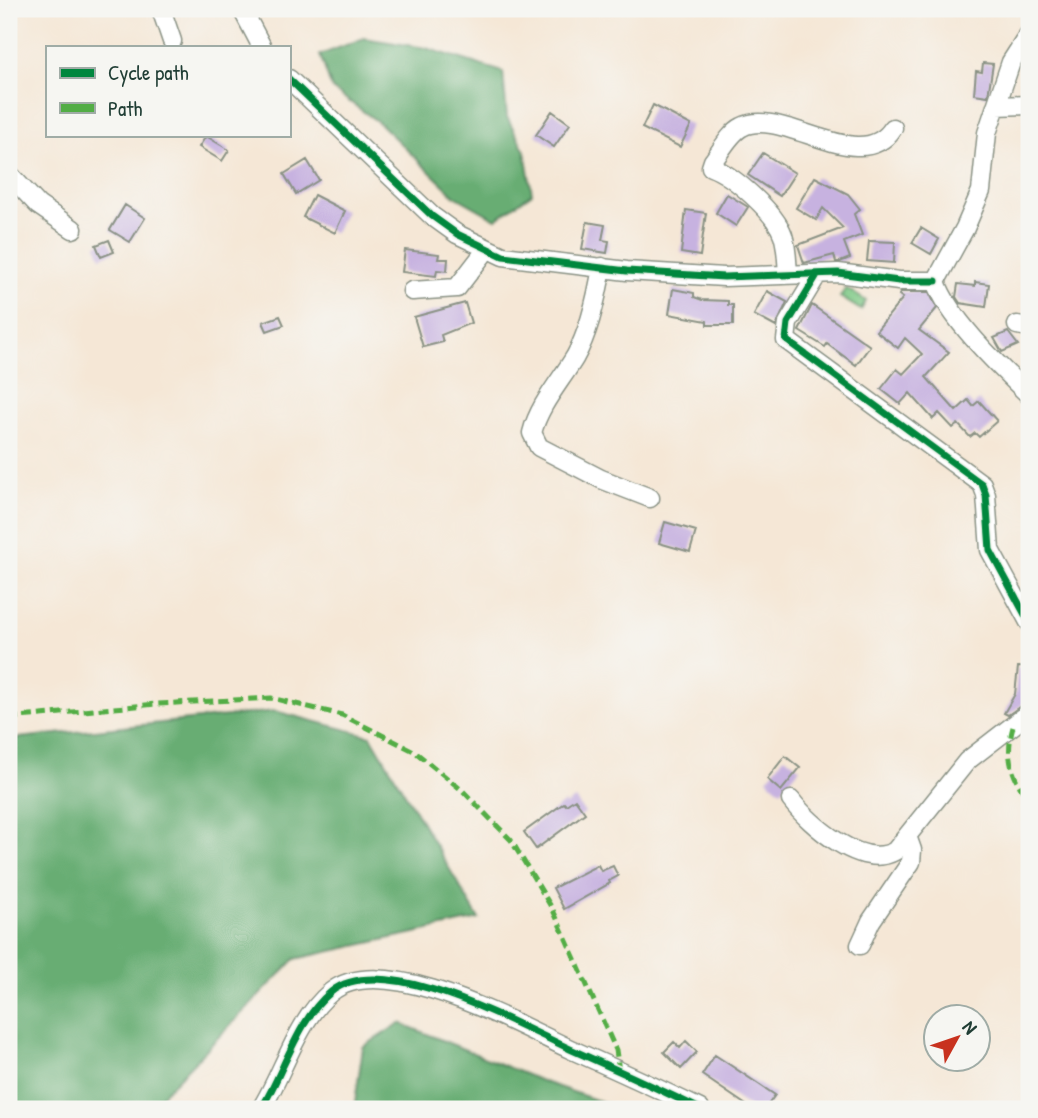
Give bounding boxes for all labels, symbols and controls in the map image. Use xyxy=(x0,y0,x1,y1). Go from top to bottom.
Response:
legend xyxy=(46,46,290,136)
text: Cycle path xyxy=(108,58,189,87)
text: Path xyxy=(108,94,143,123)
north arrow xyxy=(922,1002,992,1072)
text: N xyxy=(957,1015,983,1039)

